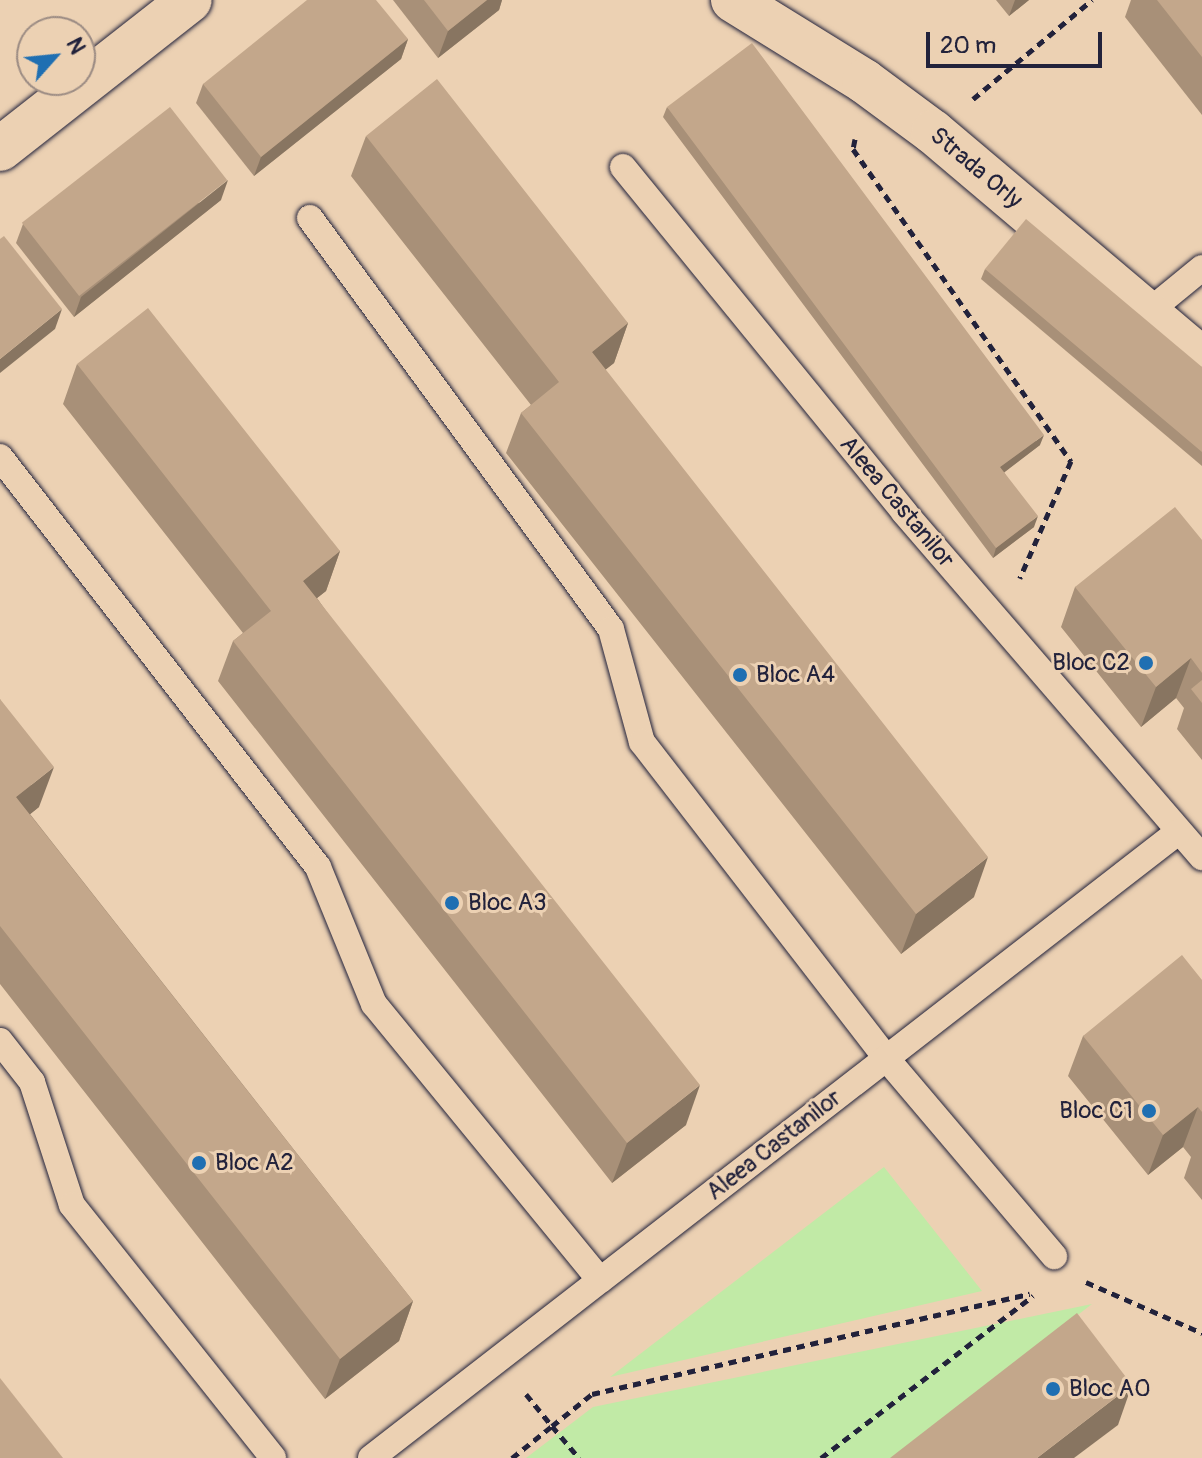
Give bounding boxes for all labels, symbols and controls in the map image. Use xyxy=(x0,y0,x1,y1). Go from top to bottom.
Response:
north arrow xyxy=(16,16,96,96)
scale bar xyxy=(930,16,1106,66)
text: 20 m xyxy=(940,31,996,60)
text: N xyxy=(60,33,91,59)
street label: Strada Orly xyxy=(924,121,1028,215)
street label: Aleea Castanilor xyxy=(834,430,960,574)
place label: Bloc C2 xyxy=(1052,649,1130,677)
marker: Bloc C2 xyxy=(1137,654,1155,672)
place label: Bloc A4 xyxy=(756,661,835,689)
marker: Bloc A4 xyxy=(731,666,749,684)
place label: Bloc A3 xyxy=(468,889,547,917)
marker: Bloc A3 xyxy=(443,894,461,912)
street label: Aleea Castanilor xyxy=(701,1083,847,1207)
place label: Bloc C1 xyxy=(1059,1097,1133,1125)
marker: Bloc C1 xyxy=(1140,1102,1158,1120)
place label: Bloc A2 xyxy=(215,1149,294,1177)
marker: Bloc A2 xyxy=(190,1154,208,1172)
place label: Bloc A0 xyxy=(1069,1375,1151,1403)
marker: Bloc A0 xyxy=(1044,1380,1062,1398)

